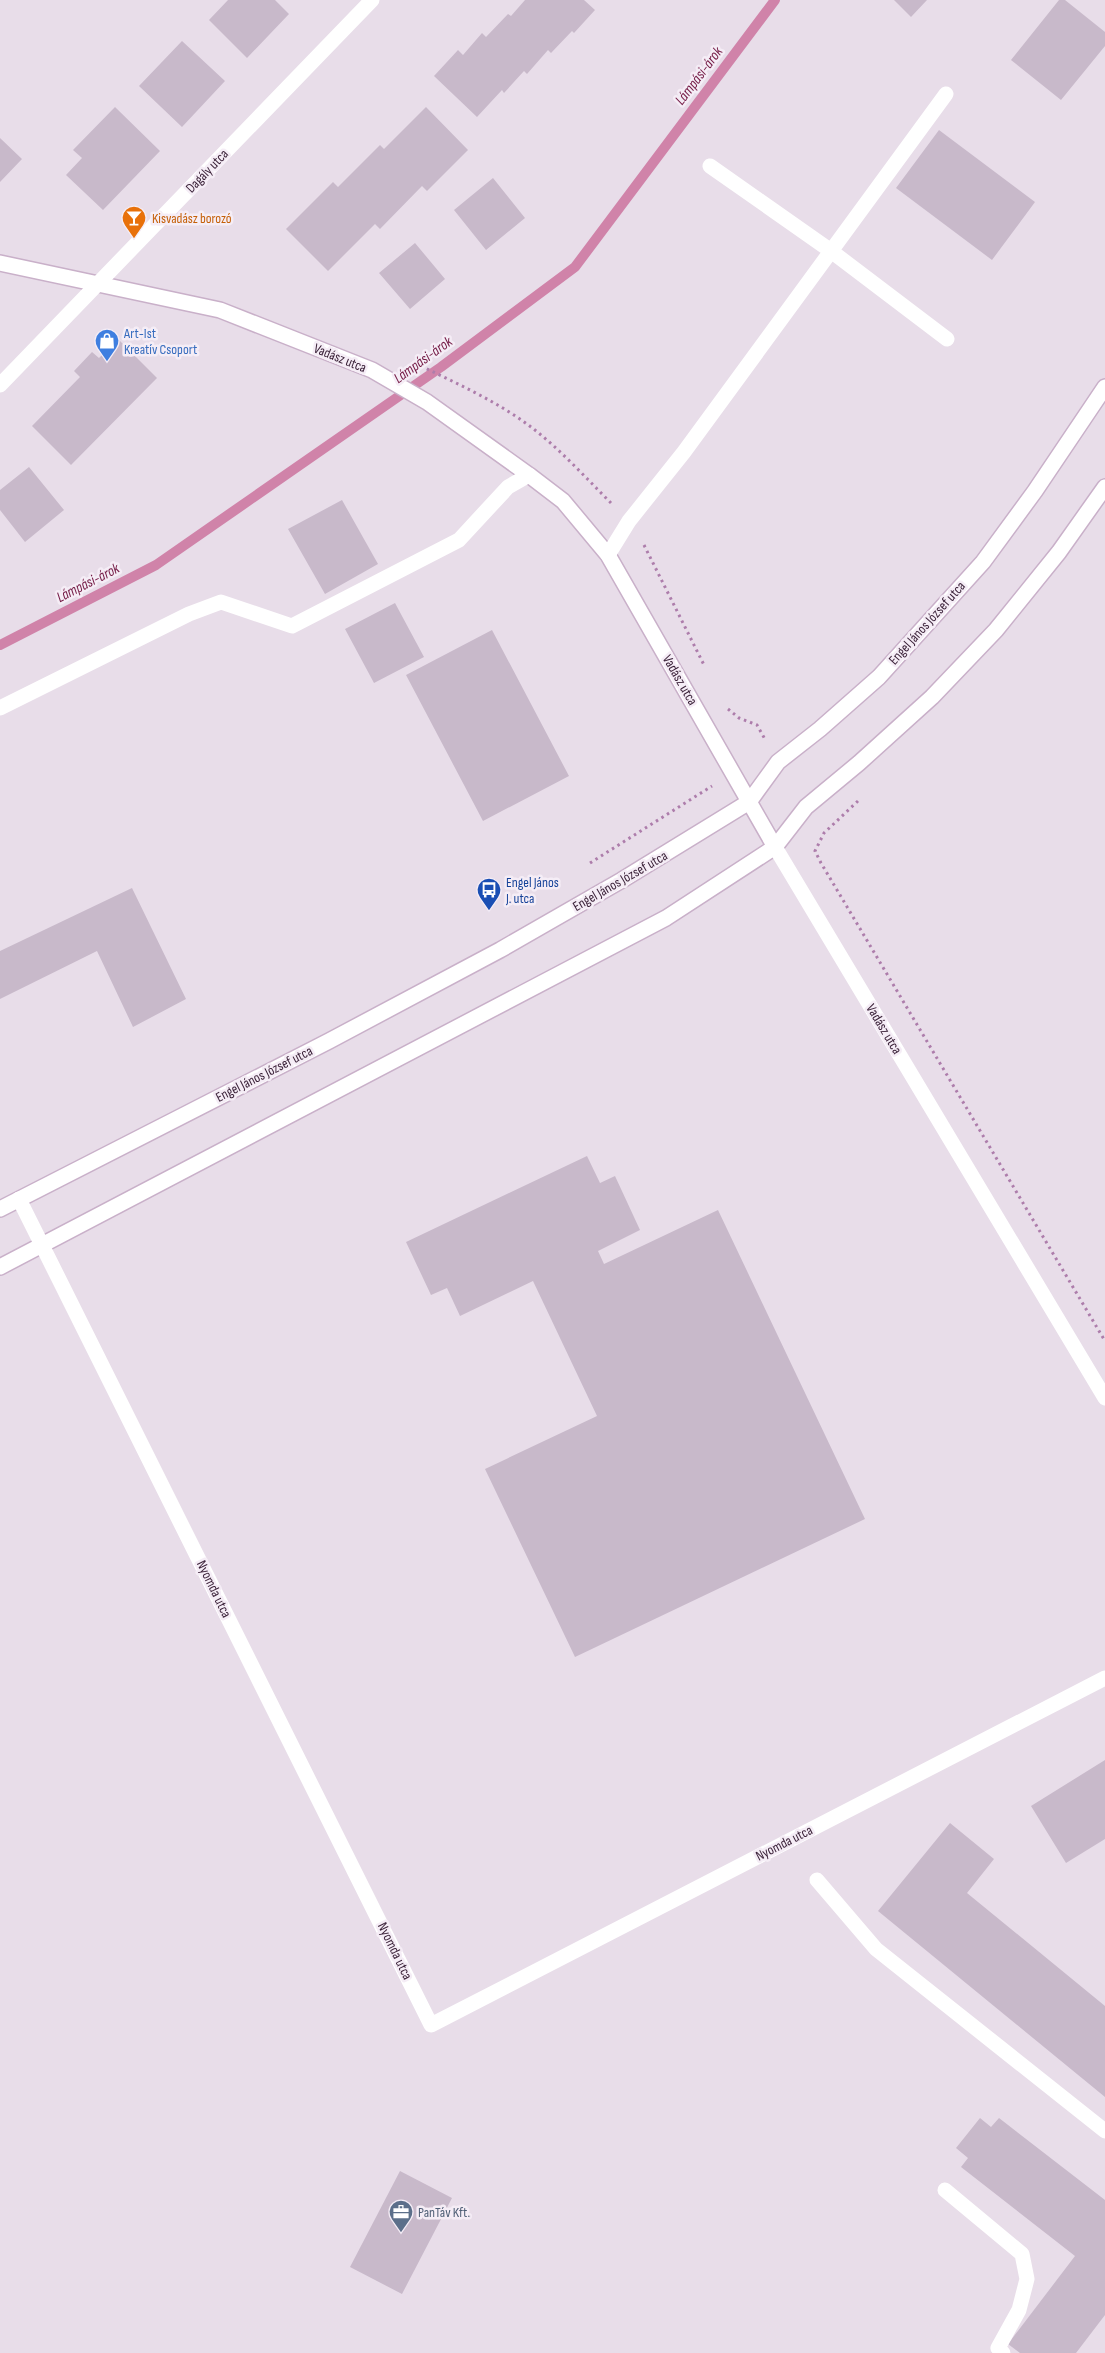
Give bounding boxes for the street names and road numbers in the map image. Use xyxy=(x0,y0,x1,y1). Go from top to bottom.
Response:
street label: Dagály utca xyxy=(182,146,232,196)
street label: Vadász utca xyxy=(311,340,369,376)
street label: Engel János József utca xyxy=(885,578,969,668)
street label: Vadász utca xyxy=(659,652,701,708)
street label: Engel János József utca xyxy=(570,847,670,915)
street label: Vadász utca xyxy=(862,1001,906,1057)
street label: Engel János József utca xyxy=(213,1042,315,1106)
street label: Nyomda utca xyxy=(193,1558,235,1620)
street label: Nyomda utca xyxy=(753,1821,815,1865)
street label: Nyomda utca xyxy=(374,1920,416,1982)

